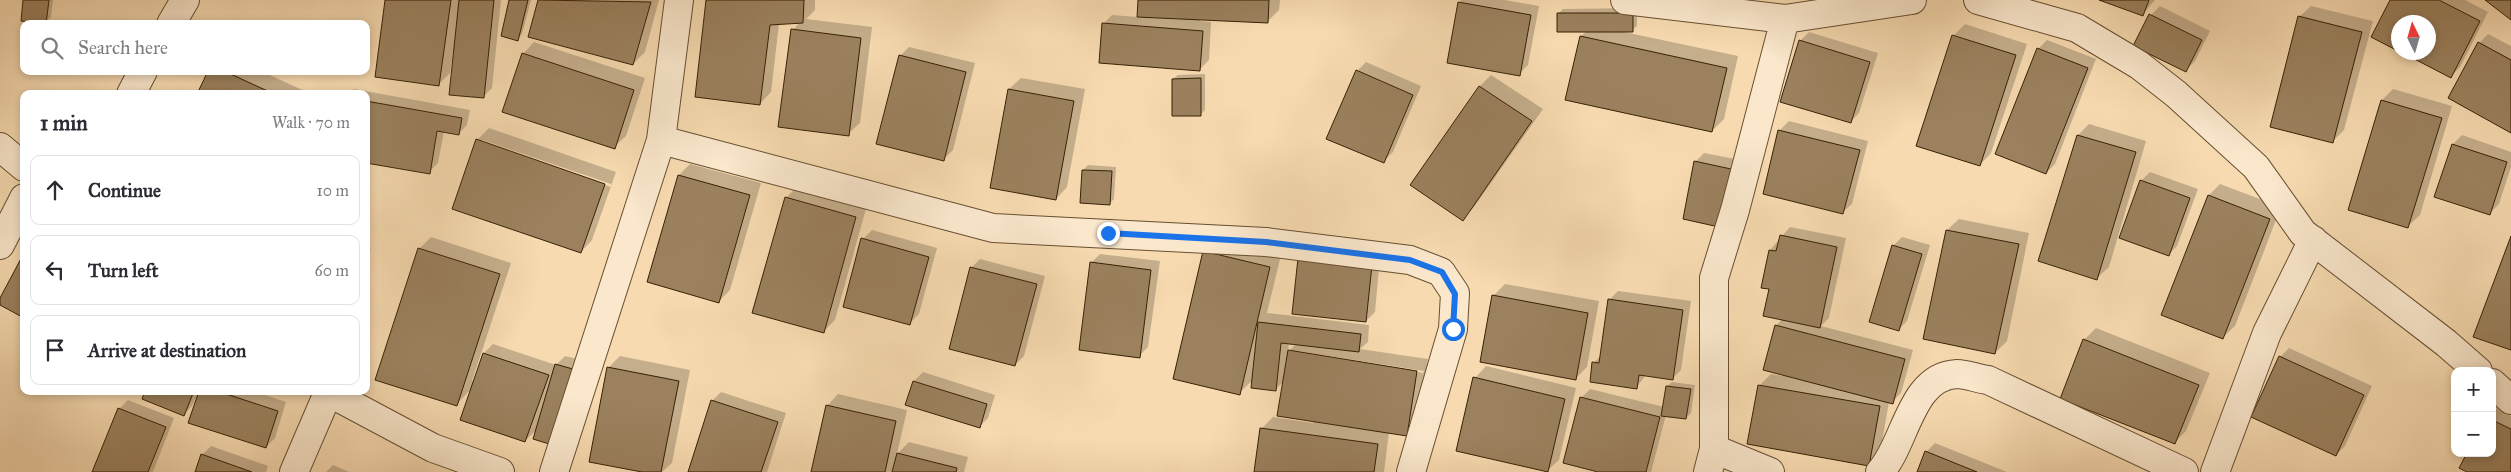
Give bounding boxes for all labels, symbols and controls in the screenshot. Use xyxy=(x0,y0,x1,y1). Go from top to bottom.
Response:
north arrow xyxy=(2391,15,2436,60)
search box xyxy=(20,20,370,75)
icon: search xyxy=(38,34,66,62)
text: Search here xyxy=(78,36,168,59)
text: 1 min xyxy=(40,110,88,136)
text: Walk · 70 m xyxy=(272,113,350,132)
icon: ahead xyxy=(41,176,69,204)
text: Continue xyxy=(88,179,161,202)
text: 10 m xyxy=(317,181,349,200)
route end xyxy=(1097,222,1120,245)
icon: left xyxy=(41,256,69,284)
text: Turn left xyxy=(88,259,158,282)
text: 60 m xyxy=(315,261,349,280)
route start xyxy=(1442,318,1465,341)
icon: arrive xyxy=(41,336,69,364)
text: Arrive at destination xyxy=(88,339,246,362)
map controls xyxy=(2451,367,2496,457)
button: + xyxy=(2451,367,2496,412)
button: − xyxy=(2451,412,2496,457)

